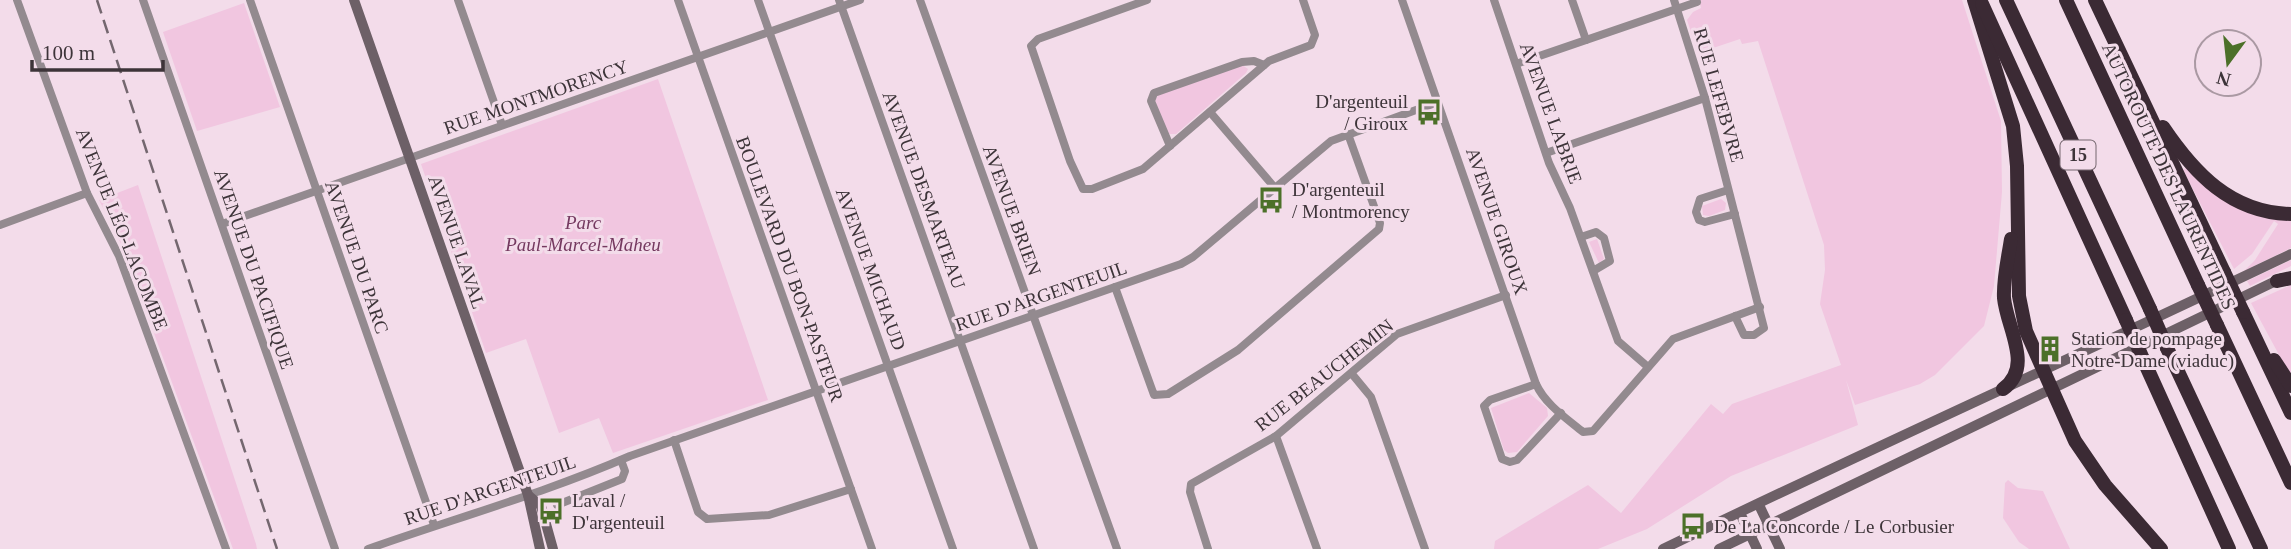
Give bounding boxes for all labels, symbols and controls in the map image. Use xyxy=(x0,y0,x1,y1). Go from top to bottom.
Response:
street label: RUE LEFEBVRE xyxy=(1690,25,1748,165)
scale bar xyxy=(32,28,163,72)
north arrow xyxy=(2193,28,2263,98)
street label: AVENUE LABRIE xyxy=(1516,39,1586,187)
street label: AUTOROUTE DES LAURENTIDES xyxy=(2097,39,2241,313)
text: 100 m xyxy=(42,41,95,65)
street label: RUE MONTMORENCY xyxy=(441,55,631,138)
street label: AVENUE DESMARTEAU xyxy=(878,88,970,292)
place label: D'argenteuil / Giroux xyxy=(1315,91,1408,134)
bus stop icon: D'argenteuil / Giroux xyxy=(1414,97,1444,127)
street label: AVENUE LÉO-LACOMBE xyxy=(72,125,172,333)
street label: BOULEVARD DU BON-PASTEUR xyxy=(732,133,848,405)
road number: 15 xyxy=(2060,140,2096,170)
street label: AVENUE BRIEN xyxy=(979,142,1045,278)
street label: AVENUE GIROUX xyxy=(1462,145,1532,298)
street label: AVENUE DU PACIFIQUE xyxy=(210,166,298,372)
street label: AVENUE LAVAL xyxy=(424,172,490,312)
street label: AVENUE DU PARC xyxy=(321,178,393,336)
place label: D'argenteuil / Montmorency xyxy=(1292,179,1410,222)
street label: AVENUE MICHAUD xyxy=(832,185,910,353)
bus stop icon: D'argenteuil / Montmorency xyxy=(1256,185,1286,215)
park label: Parc Paul-Marcel-Maheu xyxy=(504,212,661,255)
street label: RUE D'ARGENTEUIL xyxy=(952,257,1130,335)
street label: RUE BEAUCHEMIN xyxy=(1251,314,1397,435)
place label: Station de pompage Notre-Dame (viaduc) xyxy=(2071,328,2234,372)
building icon: Station de pompage Notre-Dame (viaduc) xyxy=(2035,334,2065,364)
street label: RUE D'ARGENTEUIL xyxy=(401,451,579,529)
place label: Laval / D'argenteuil xyxy=(572,490,665,533)
bus stop icon: Laval / D'argenteuil xyxy=(536,496,566,526)
bus stop icon: De La Concorde / Le Corbusier xyxy=(1678,511,1708,541)
place label: De La Concorde / Le Corbusier xyxy=(1714,516,1955,537)

